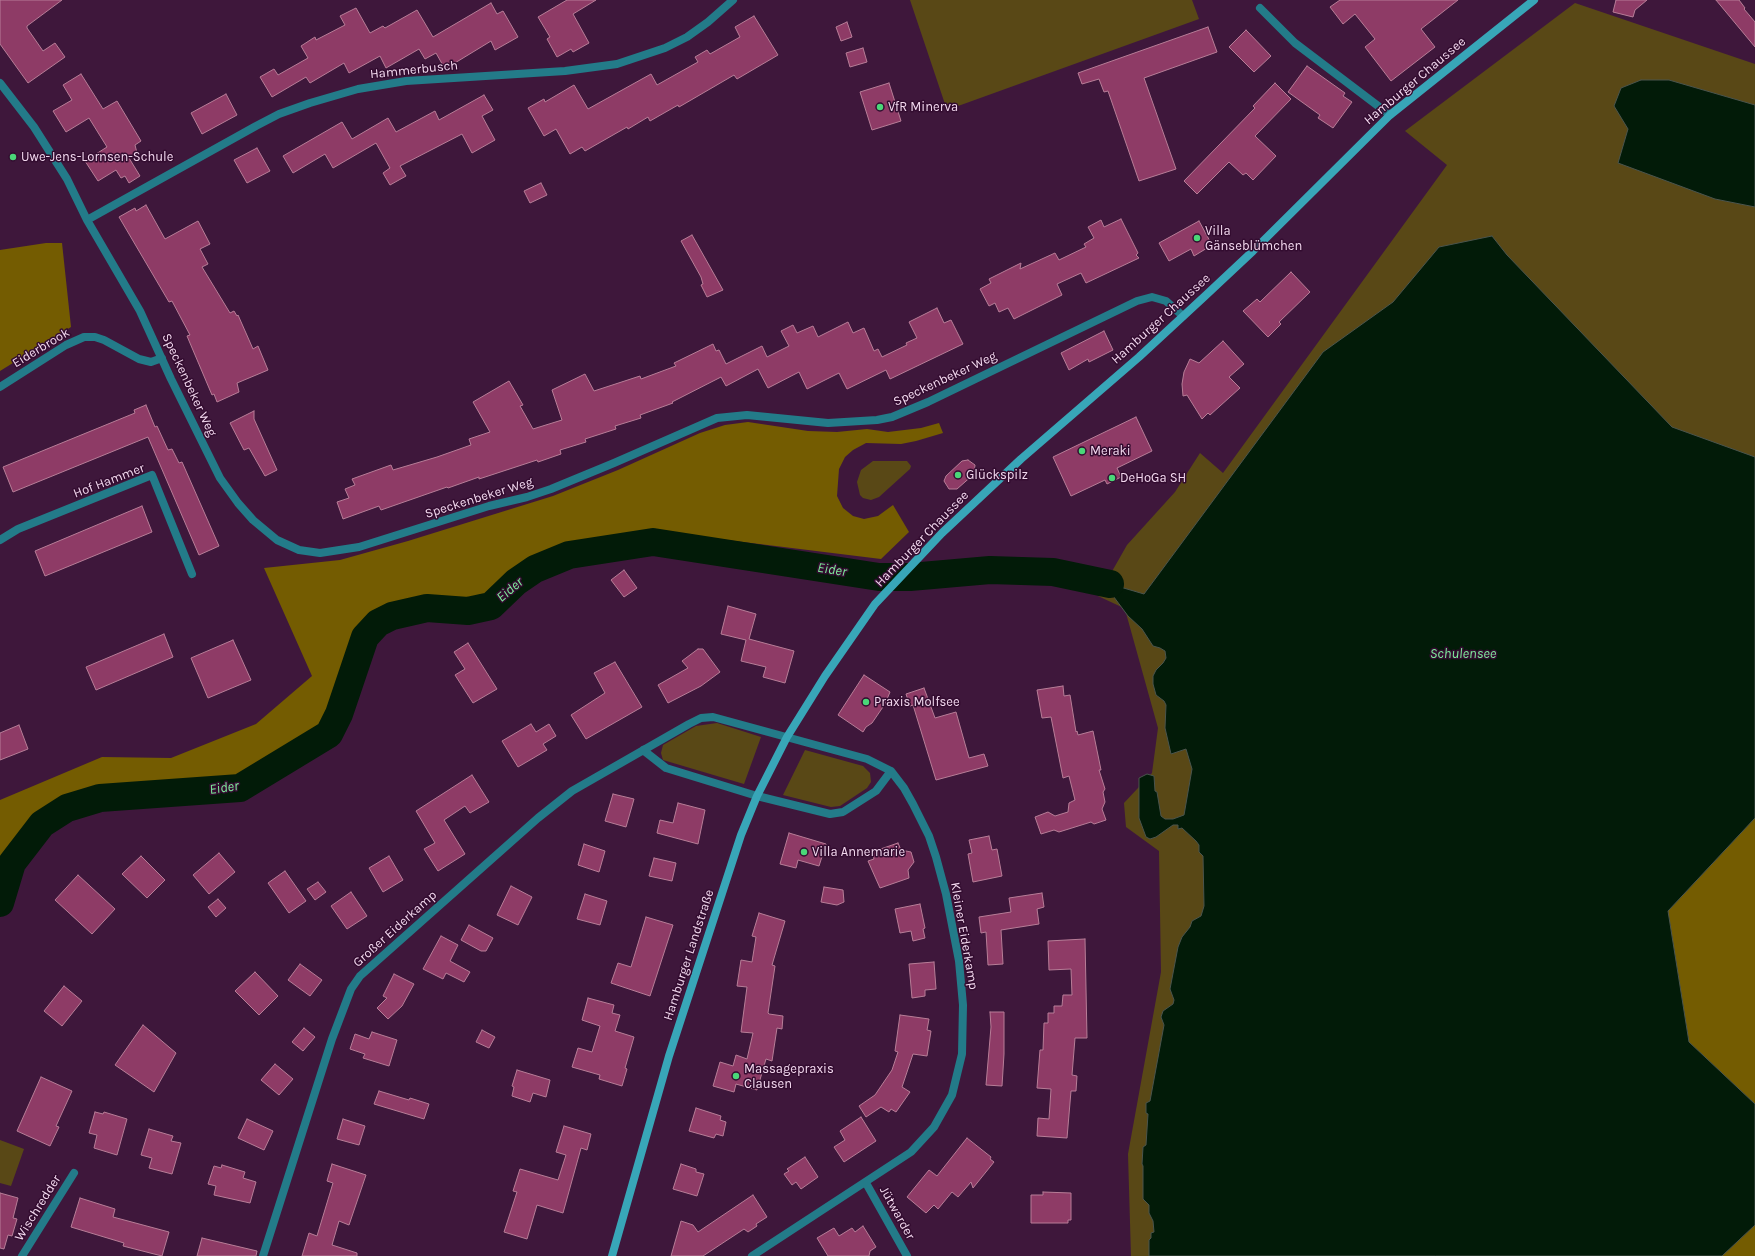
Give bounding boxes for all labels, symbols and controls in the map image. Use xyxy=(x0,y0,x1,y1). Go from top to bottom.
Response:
street label: Hamburger Chaussee xyxy=(1361,34,1469,128)
street label: Hammerbusch xyxy=(369,58,459,82)
place label: VfR Minerva xyxy=(888,99,958,115)
marker: VfR Minerva xyxy=(875,102,885,112)
place label: Uwe-Jens-Lornsen-Schule xyxy=(21,149,173,165)
marker: Uwe-Jens-Lornsen-Schule xyxy=(8,152,18,162)
place label: Villa Gänseblümchen xyxy=(1205,223,1302,254)
marker: Villa Gänseblümchen xyxy=(1192,233,1202,243)
street label: Hamburger Chaussee xyxy=(1108,270,1214,368)
street label: Eiderbrook xyxy=(9,325,73,371)
street label: Speckenbeker Weg xyxy=(158,331,220,439)
street label: Speckenbeker Weg xyxy=(891,348,999,410)
place label: Meraki xyxy=(1090,443,1131,459)
marker: Meraki xyxy=(1077,446,1087,456)
street label: Hof Hammer xyxy=(71,460,147,502)
place label: Glückspilz xyxy=(966,467,1028,483)
marker: Glückspilz xyxy=(953,470,963,480)
place label: DeHoGa SH xyxy=(1120,470,1186,486)
marker: DeHoGa SH xyxy=(1107,473,1117,483)
street label: Speckenbeker Weg xyxy=(423,474,535,522)
street label: Hamburger Chaussee xyxy=(872,488,972,590)
water label: Eider xyxy=(816,559,848,581)
water label: Eider xyxy=(493,574,527,606)
water label: Schulensee xyxy=(1430,646,1496,662)
place label: Praxis Molfsee xyxy=(874,694,960,710)
marker: Praxis Molfsee xyxy=(861,697,871,707)
water label: Eider xyxy=(208,778,240,798)
place label: Villa Annemarie xyxy=(812,844,905,860)
marker: Villa Annemarie xyxy=(799,847,809,857)
street label: Kleiner Eiderkamp xyxy=(947,881,981,991)
street label: Großer Eiderkamp xyxy=(350,887,440,971)
street label: Hamburger Landstraße xyxy=(660,887,718,1023)
place label: Massagepraxis Clausen xyxy=(744,1061,834,1092)
marker: Massagepraxis Clausen xyxy=(731,1071,741,1081)
street label: Wischredder xyxy=(12,1172,64,1244)
street label: Jütwarder xyxy=(876,1184,918,1242)

